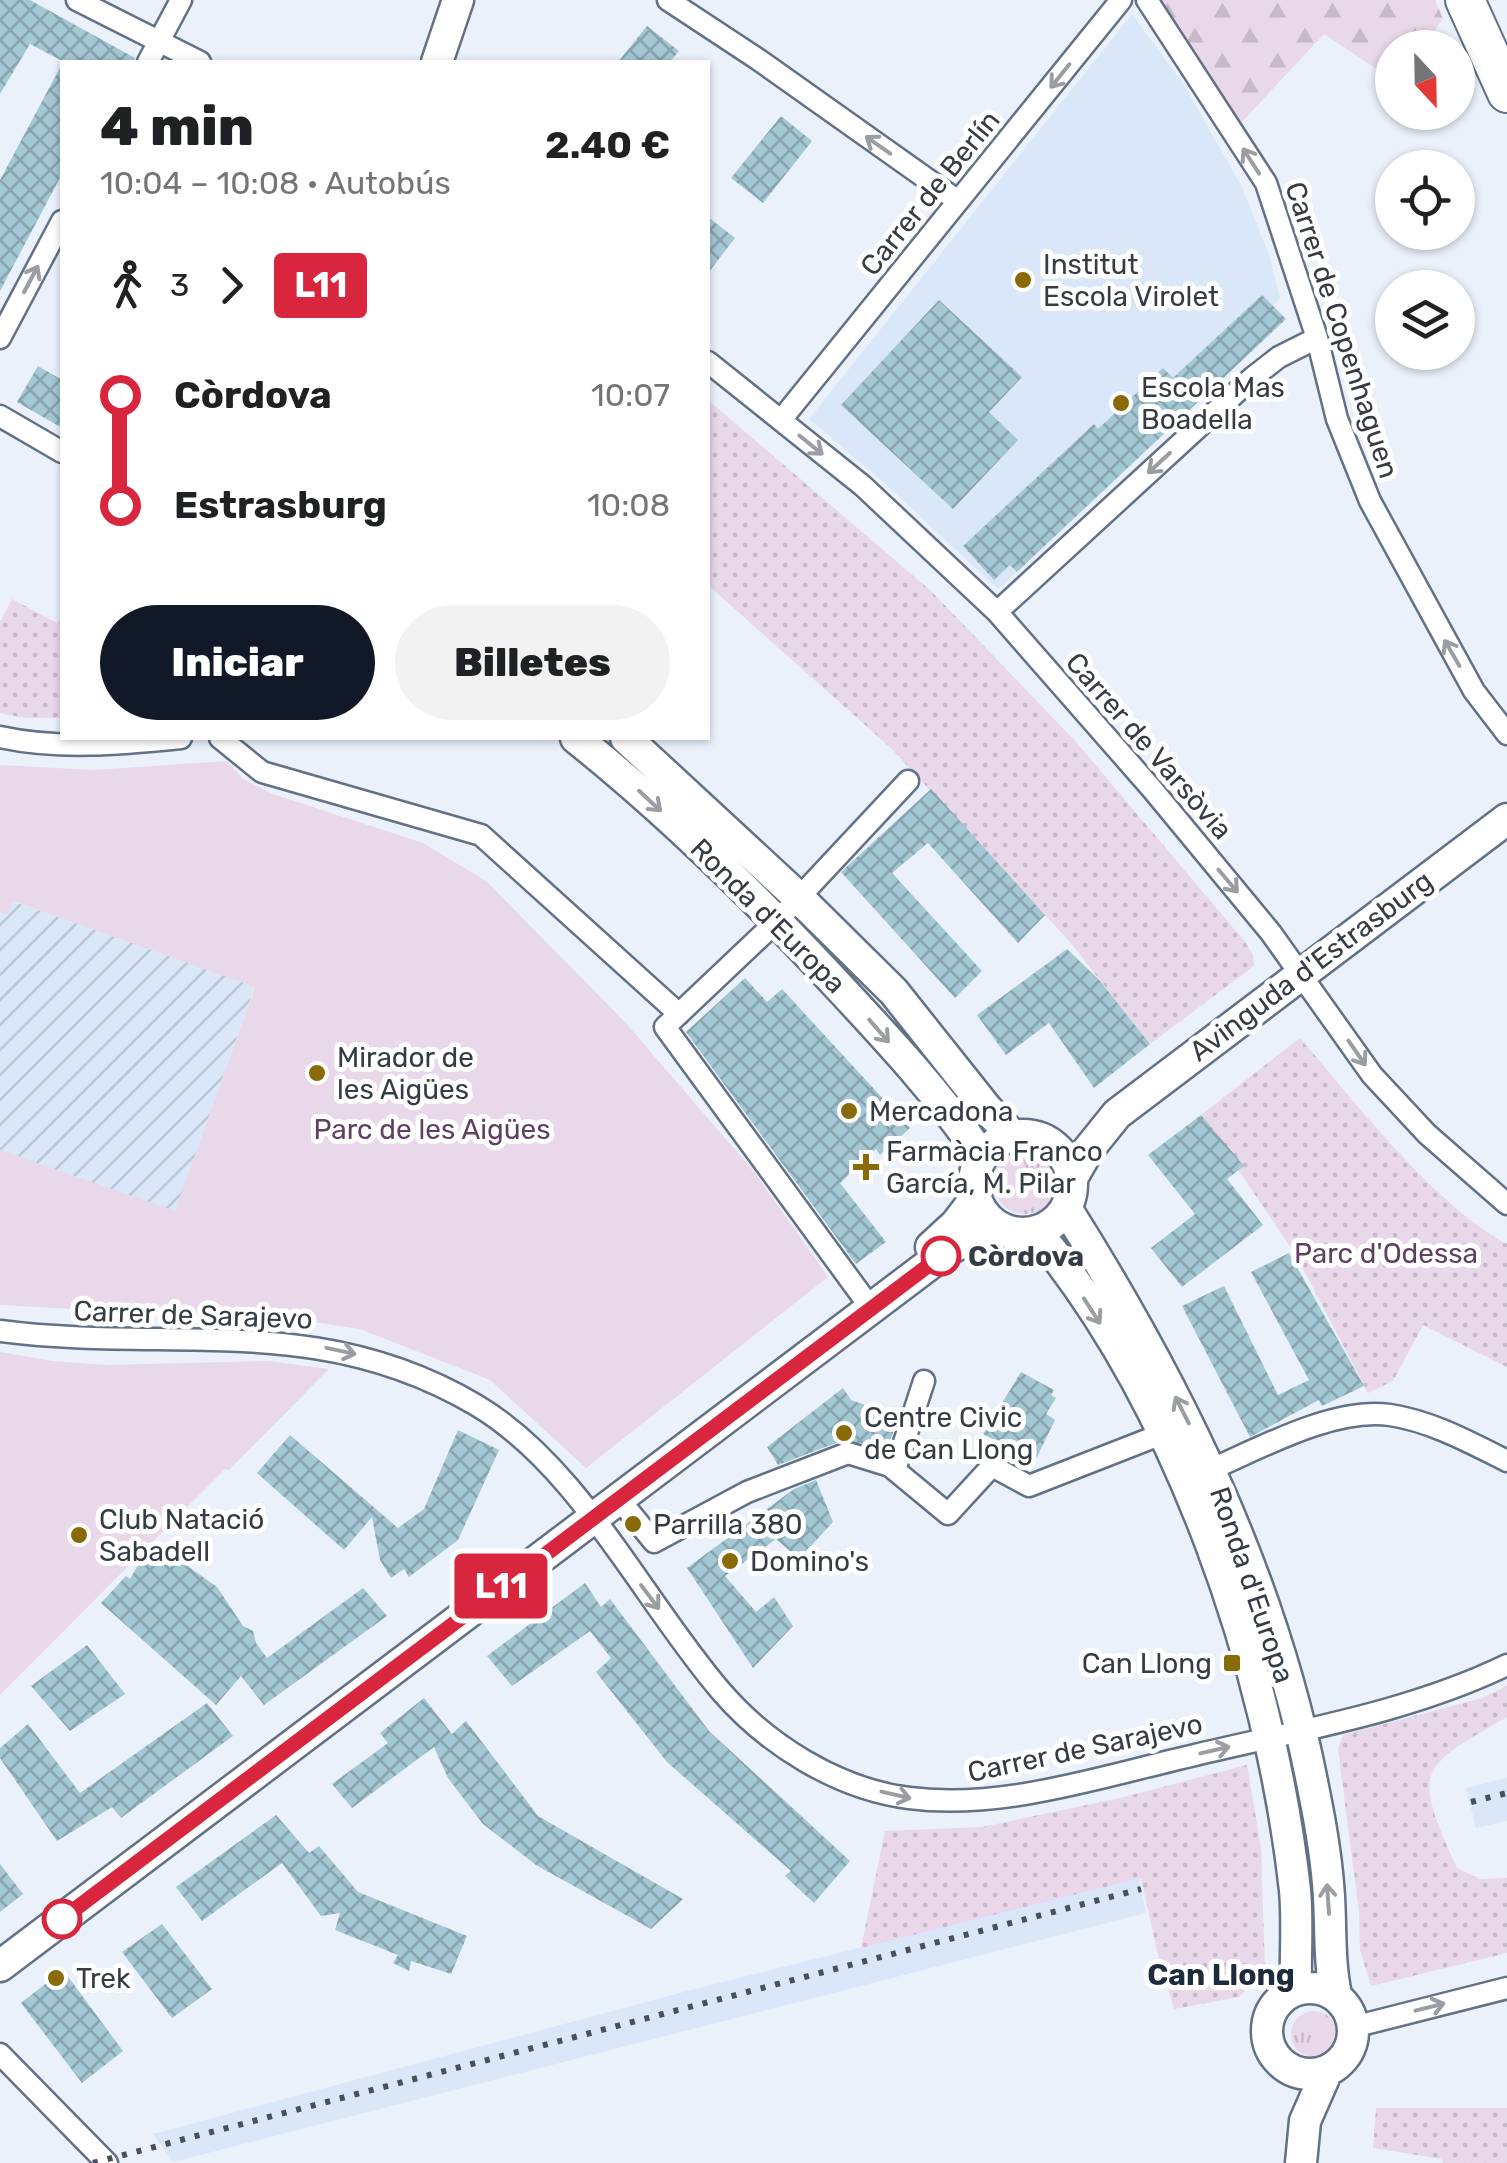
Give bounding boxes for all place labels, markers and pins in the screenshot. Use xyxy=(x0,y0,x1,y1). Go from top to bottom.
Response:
place label: Institut Escola Virolet xyxy=(1043,248,1219,313)
marker: Institut Escola Virolet xyxy=(1012,269,1034,291)
place label: Escola Mas Boadella xyxy=(1141,371,1285,436)
marker: Escola Mas Boadella xyxy=(1110,392,1132,414)
place label: Mirador de les Aigües xyxy=(337,1041,474,1106)
marker: Mirador de les Aigües xyxy=(306,1062,328,1084)
place label: Mercadona xyxy=(869,1095,1013,1128)
marker: Mercadona xyxy=(838,1100,860,1122)
place label: Farmàcia Franco García, M. Pilar xyxy=(886,1135,1103,1200)
marker: Farmàcia Franco García, M. Pilar xyxy=(855,1156,877,1178)
marker: Còrdova xyxy=(922,1237,960,1275)
place label: Còrdova xyxy=(968,1240,1084,1273)
place label: Centre Civic de Can Llong xyxy=(864,1401,1033,1466)
marker: Centre Civic de Can Llong xyxy=(833,1422,855,1444)
place label: Club Natació Sabadell xyxy=(99,1503,264,1568)
place label: Parrilla 380 xyxy=(653,1508,803,1541)
marker: Parrilla 380 xyxy=(622,1513,644,1535)
marker: Club Natació Sabadell xyxy=(68,1524,90,1546)
place label: Domino's xyxy=(750,1545,869,1578)
marker: Domino's xyxy=(719,1550,741,1572)
place label: Can Llong xyxy=(1082,1647,1212,1680)
marker: Can Llong xyxy=(1221,1652,1243,1674)
unlabelled marker xyxy=(43,1900,81,1938)
place label: Trek xyxy=(76,1962,131,1995)
marker: Trek xyxy=(45,1967,67,1989)

